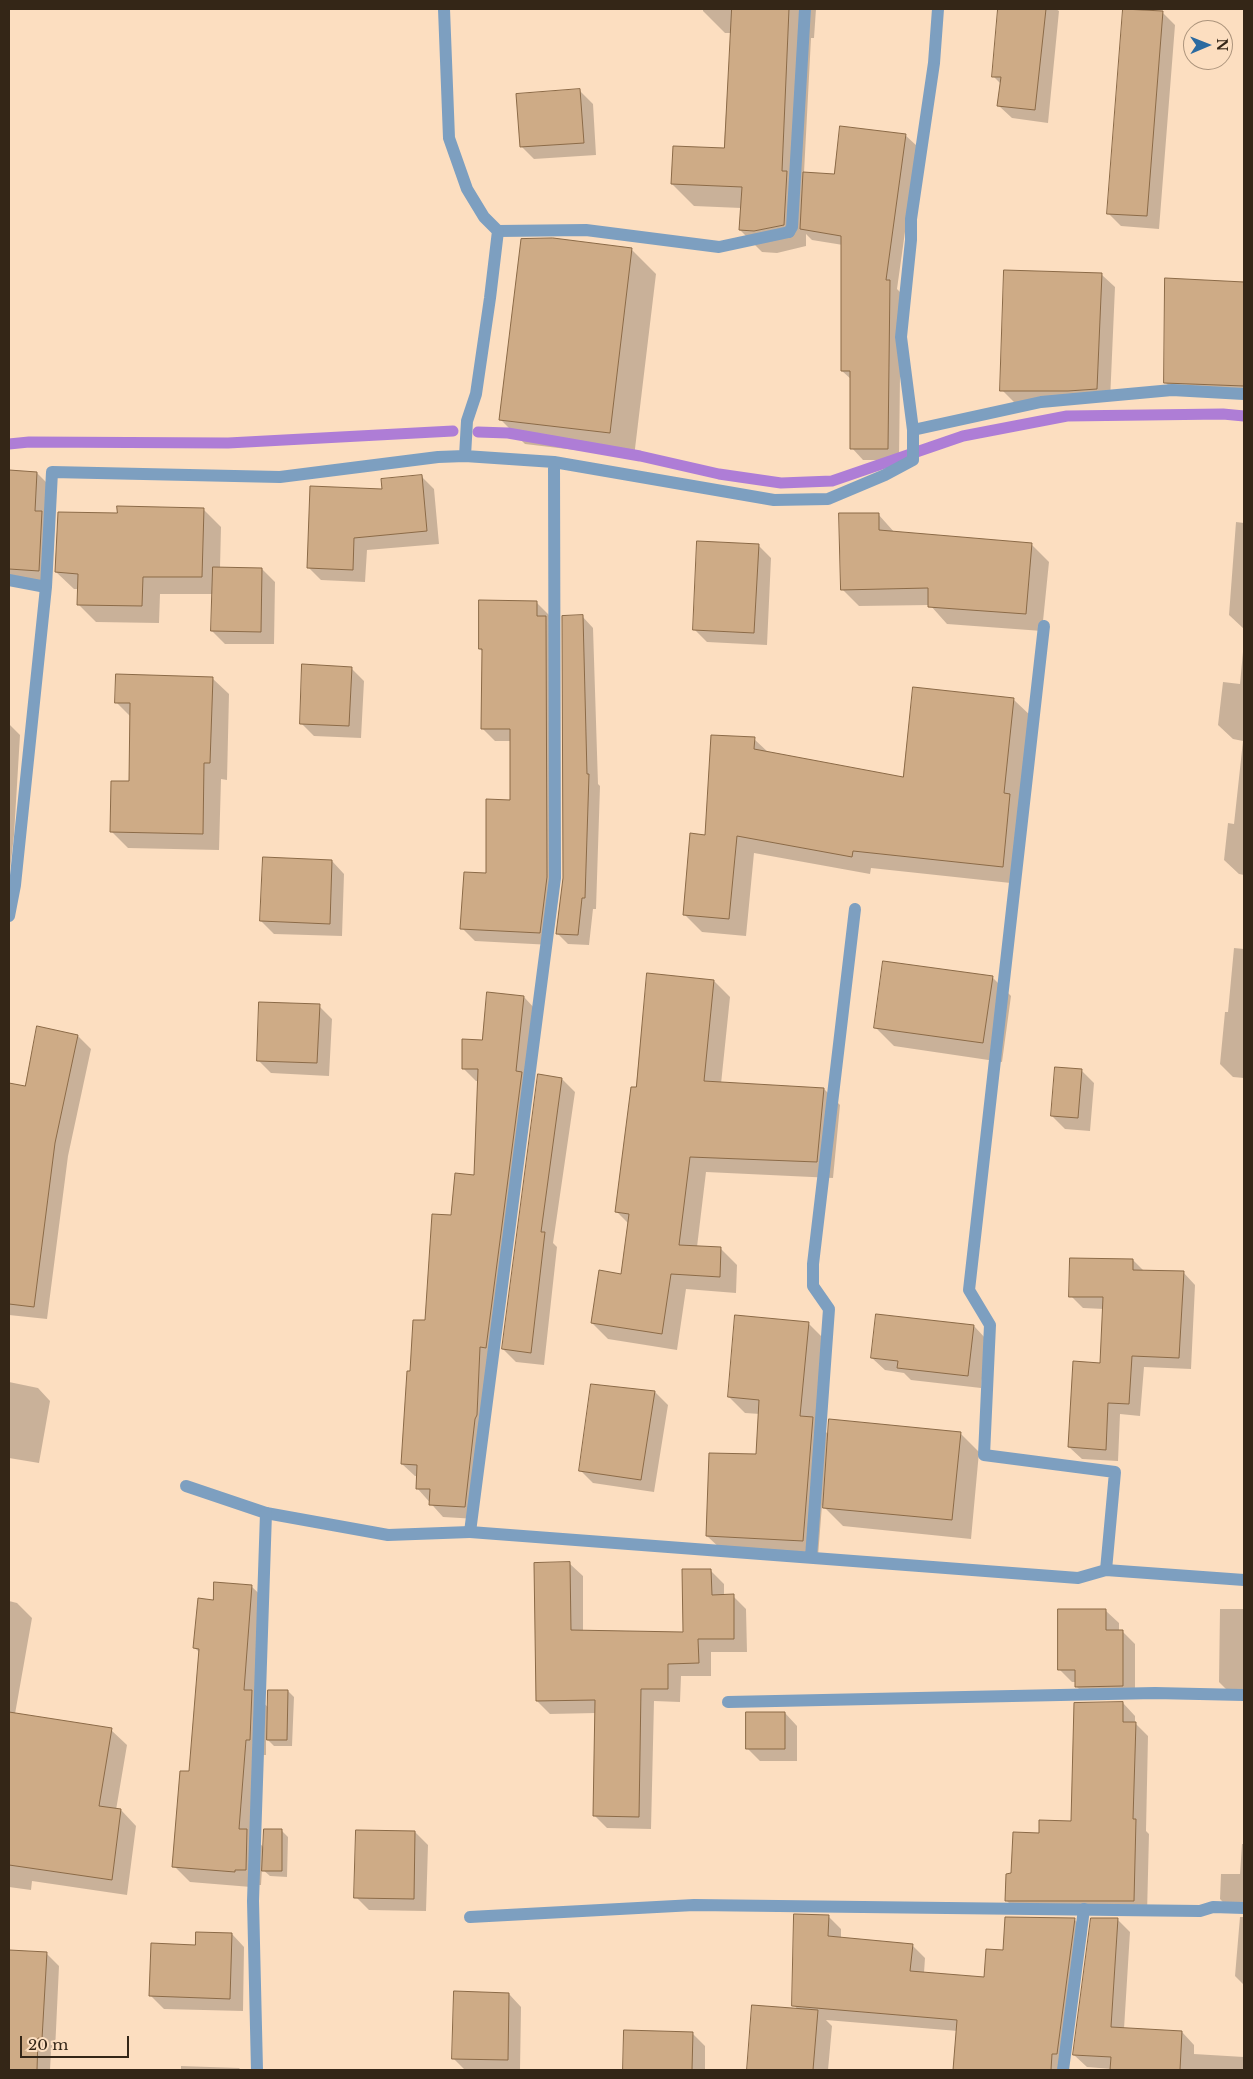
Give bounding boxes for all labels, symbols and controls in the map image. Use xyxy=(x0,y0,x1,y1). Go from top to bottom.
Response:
north arrow xyxy=(1183,20,1233,70)
text: N xyxy=(1213,38,1231,51)
scale bar xyxy=(22,2026,131,2058)
text: 20 m xyxy=(28,2035,68,2054)

